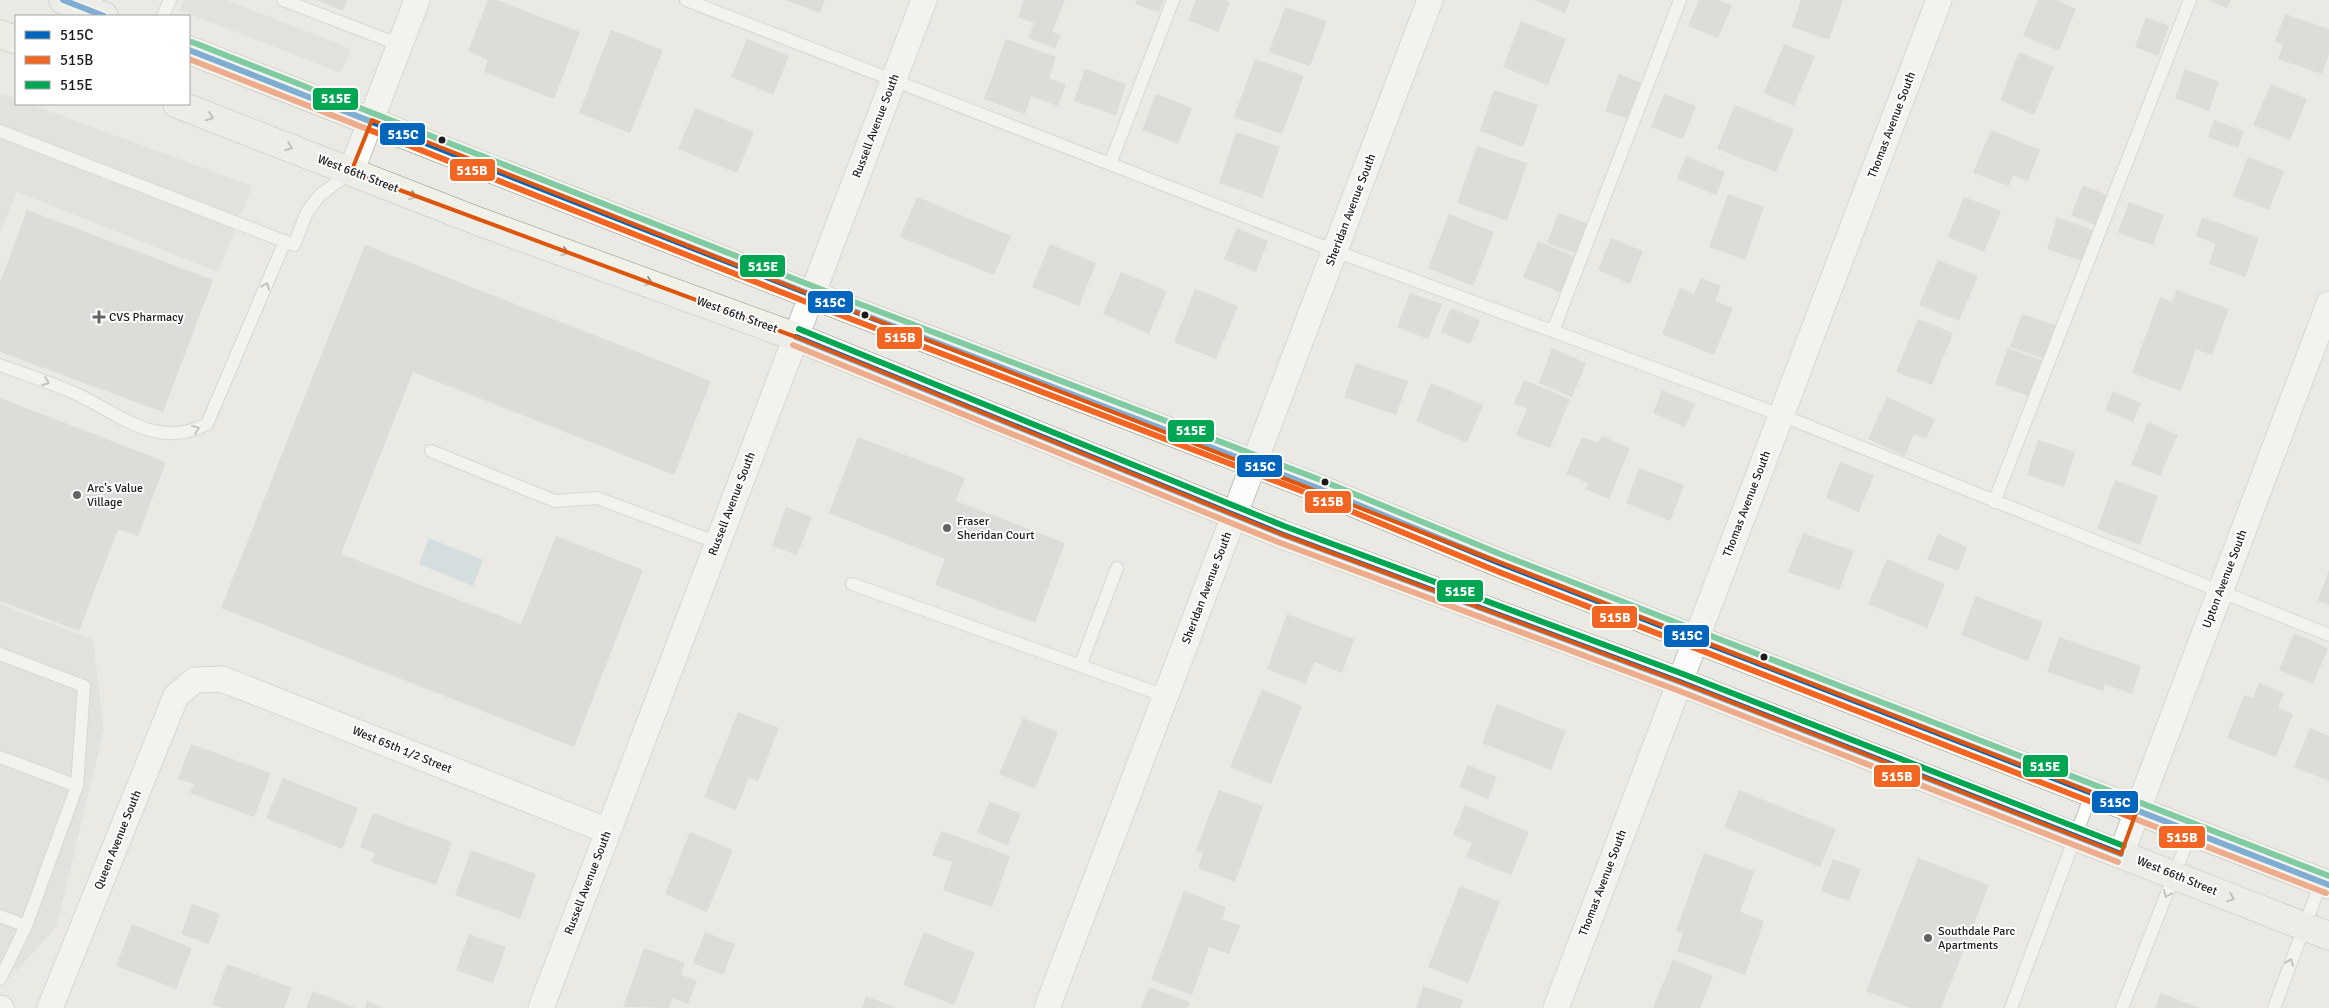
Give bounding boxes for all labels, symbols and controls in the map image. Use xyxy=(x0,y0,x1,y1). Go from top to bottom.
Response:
legend xyxy=(15,15,190,105)
text: 515C xyxy=(60,26,93,44)
text: 515B xyxy=(60,51,93,69)
street label: Thomas Avenue South xyxy=(1865,70,1919,180)
street label: Russell Avenue South xyxy=(849,72,903,180)
text: 515E xyxy=(60,76,93,94)
line badge: 515E xyxy=(312,87,359,111)
text: 515E xyxy=(321,90,351,107)
one-way arrow xyxy=(205,110,214,121)
line badge: 515C xyxy=(379,122,426,146)
text: 515C xyxy=(387,126,419,143)
unlabelled marker xyxy=(437,135,447,145)
one-way arrow xyxy=(284,141,292,151)
street label: West 66th Street xyxy=(315,152,401,196)
street label: Sheridan Avenue South xyxy=(1323,152,1379,268)
line badge: 515B xyxy=(449,158,496,182)
text: 515B xyxy=(456,162,488,179)
one-way arrow xyxy=(408,189,417,200)
one-way arrow xyxy=(561,246,569,256)
line badge: 515E xyxy=(739,254,786,278)
text: 515E xyxy=(748,258,778,275)
one-way arrow xyxy=(644,276,653,286)
one-way arrow xyxy=(259,282,270,291)
line badge: 515C xyxy=(807,290,854,314)
street label: West 66th Street xyxy=(694,293,780,337)
text: 515C xyxy=(814,294,846,311)
place label: CVS Pharmacy xyxy=(109,310,184,325)
unlabelled marker xyxy=(860,310,870,320)
marker: CVS Pharmacy xyxy=(93,311,105,323)
line badge: 515B xyxy=(876,326,923,350)
text: 515B xyxy=(884,329,916,346)
one-way arrow xyxy=(41,376,49,386)
line badge: 515E xyxy=(1167,419,1215,443)
text: 515E xyxy=(1176,422,1206,439)
one-way arrow xyxy=(191,425,200,435)
street label: Thomas Avenue South xyxy=(1720,449,1774,559)
street label: Russell Avenue South xyxy=(705,450,759,558)
line badge: 515C xyxy=(1236,454,1283,478)
text: 515C xyxy=(1244,458,1276,475)
unlabelled marker xyxy=(1320,477,1330,487)
place label: Arc's Value Village xyxy=(87,481,143,510)
marker: Arc's Value Village xyxy=(71,489,83,501)
line badge: 515B xyxy=(1304,490,1352,514)
text: 515B xyxy=(1312,493,1344,510)
place label: Fraser Sheridan Court xyxy=(957,514,1035,543)
marker: Fraser Sheridan Court xyxy=(941,522,953,534)
street label: Upton Avenue South xyxy=(2199,528,2251,630)
street label: Sheridan Avenue South xyxy=(1179,530,1235,646)
line badge: 515E xyxy=(1436,579,1484,603)
text: 515E xyxy=(1445,583,1475,600)
line badge: 515B xyxy=(1591,605,1638,629)
text: 515B xyxy=(1599,609,1631,626)
line badge: 515C xyxy=(1663,624,1710,648)
text: 515C xyxy=(1671,627,1703,644)
unlabelled marker xyxy=(1759,652,1769,662)
street label: West 65th 1/2 Street xyxy=(350,723,454,777)
line badge: 515E xyxy=(2022,754,2069,778)
text: 515E xyxy=(2030,758,2060,775)
line badge: 515B xyxy=(1873,764,1921,788)
text: 515B xyxy=(1881,768,1913,785)
street label: Queen Avenue South xyxy=(91,788,145,892)
line badge: 515C xyxy=(2091,790,2139,814)
text: 515C xyxy=(2099,794,2131,811)
line badge: 515B xyxy=(2158,825,2206,849)
street label: Thomas Avenue South xyxy=(1576,828,1630,938)
street label: Russell Avenue South xyxy=(561,829,615,937)
text: 515B xyxy=(2166,829,2198,846)
street label: West 66th Street xyxy=(2135,853,2219,899)
one-way arrow xyxy=(2163,889,2174,898)
one-way arrow xyxy=(2226,892,2235,902)
place label: Southdale Parc Apartments xyxy=(1938,924,2016,953)
marker: Southdale Parc Apartments xyxy=(1922,932,1934,944)
one-way arrow xyxy=(2284,958,2294,967)

